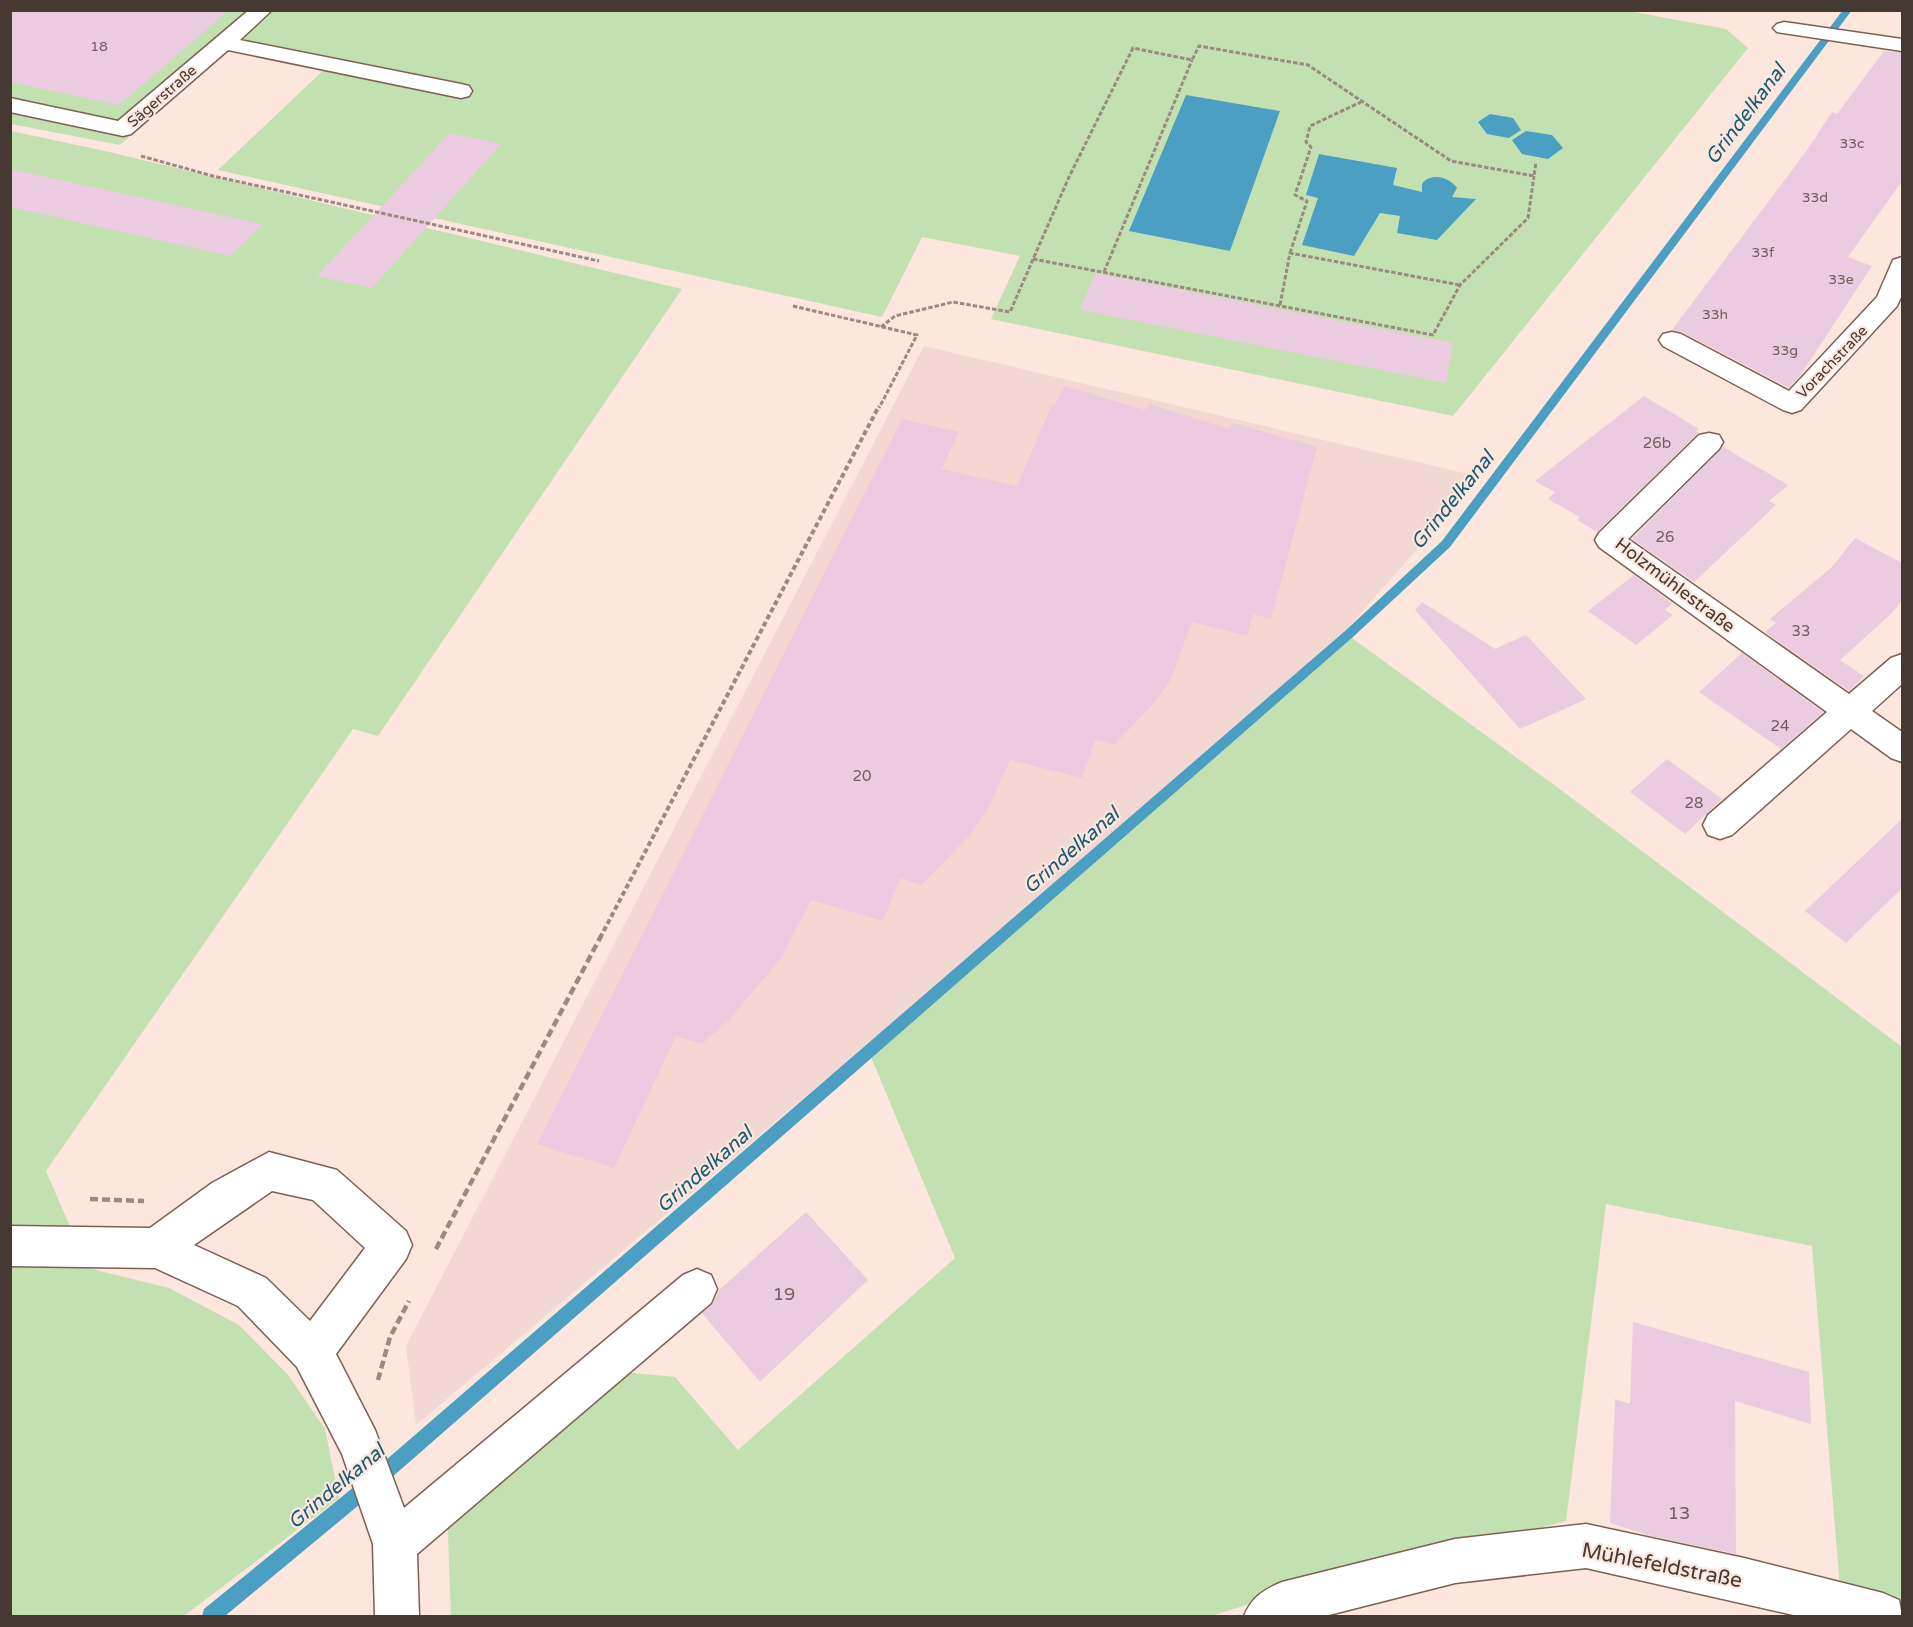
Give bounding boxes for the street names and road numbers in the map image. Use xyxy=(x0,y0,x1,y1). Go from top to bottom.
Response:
street label: Sägerstraße xyxy=(124,61,200,131)
street label: Vorachstraße xyxy=(1793,322,1871,402)
street label: Holzmühlestraße xyxy=(1611,533,1739,637)
street label: Mühlefeldstraße xyxy=(1580,1538,1744,1593)

